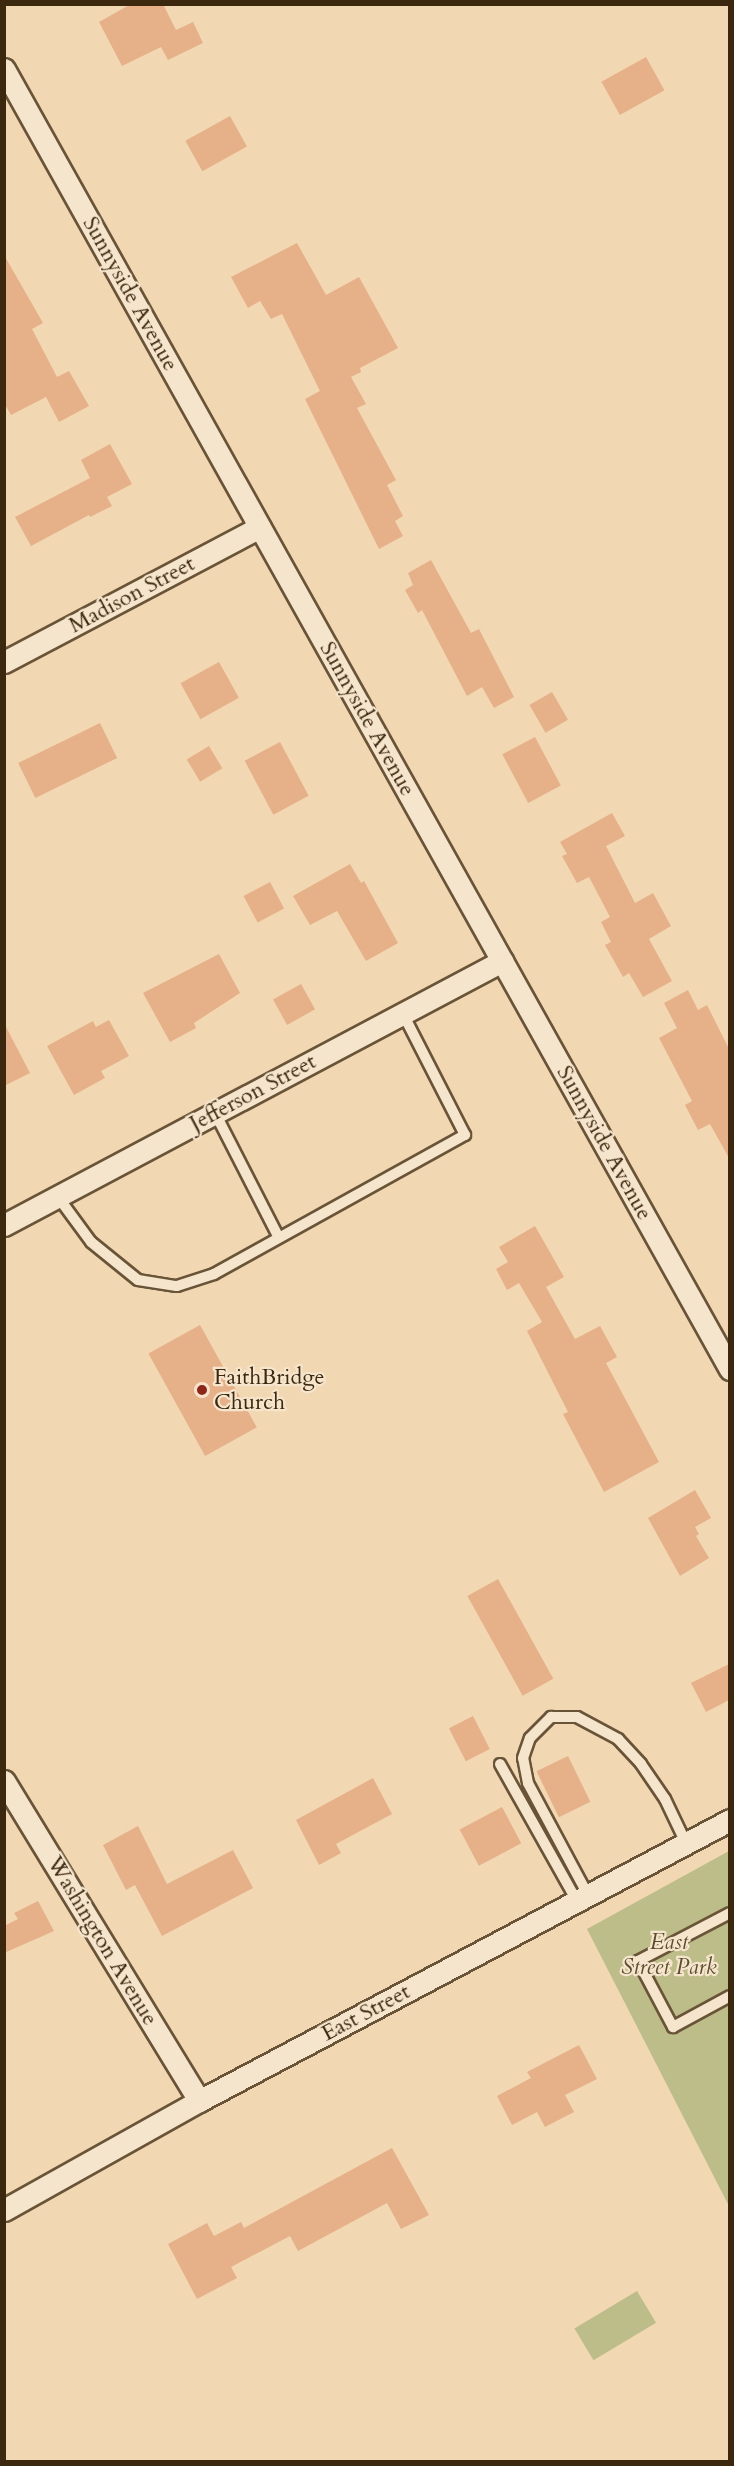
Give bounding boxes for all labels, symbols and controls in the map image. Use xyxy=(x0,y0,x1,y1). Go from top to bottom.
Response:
street label: Sunnyside Avenue xyxy=(77,212,183,376)
street label: Madison Street xyxy=(65,551,199,639)
street label: Sunnyside Avenue xyxy=(314,637,420,801)
street label: Jefferson Street xyxy=(185,1049,321,1137)
street label: Sunnyside Avenue xyxy=(551,1061,657,1225)
place label: FaithBridge Church xyxy=(214,1364,324,1416)
marker: FaithBridge Church xyxy=(195,1383,209,1397)
street label: Washington Avenue xyxy=(41,1852,163,2030)
park label: East Street Park xyxy=(621,1929,717,1981)
street label: East Street xyxy=(317,1979,415,2047)

